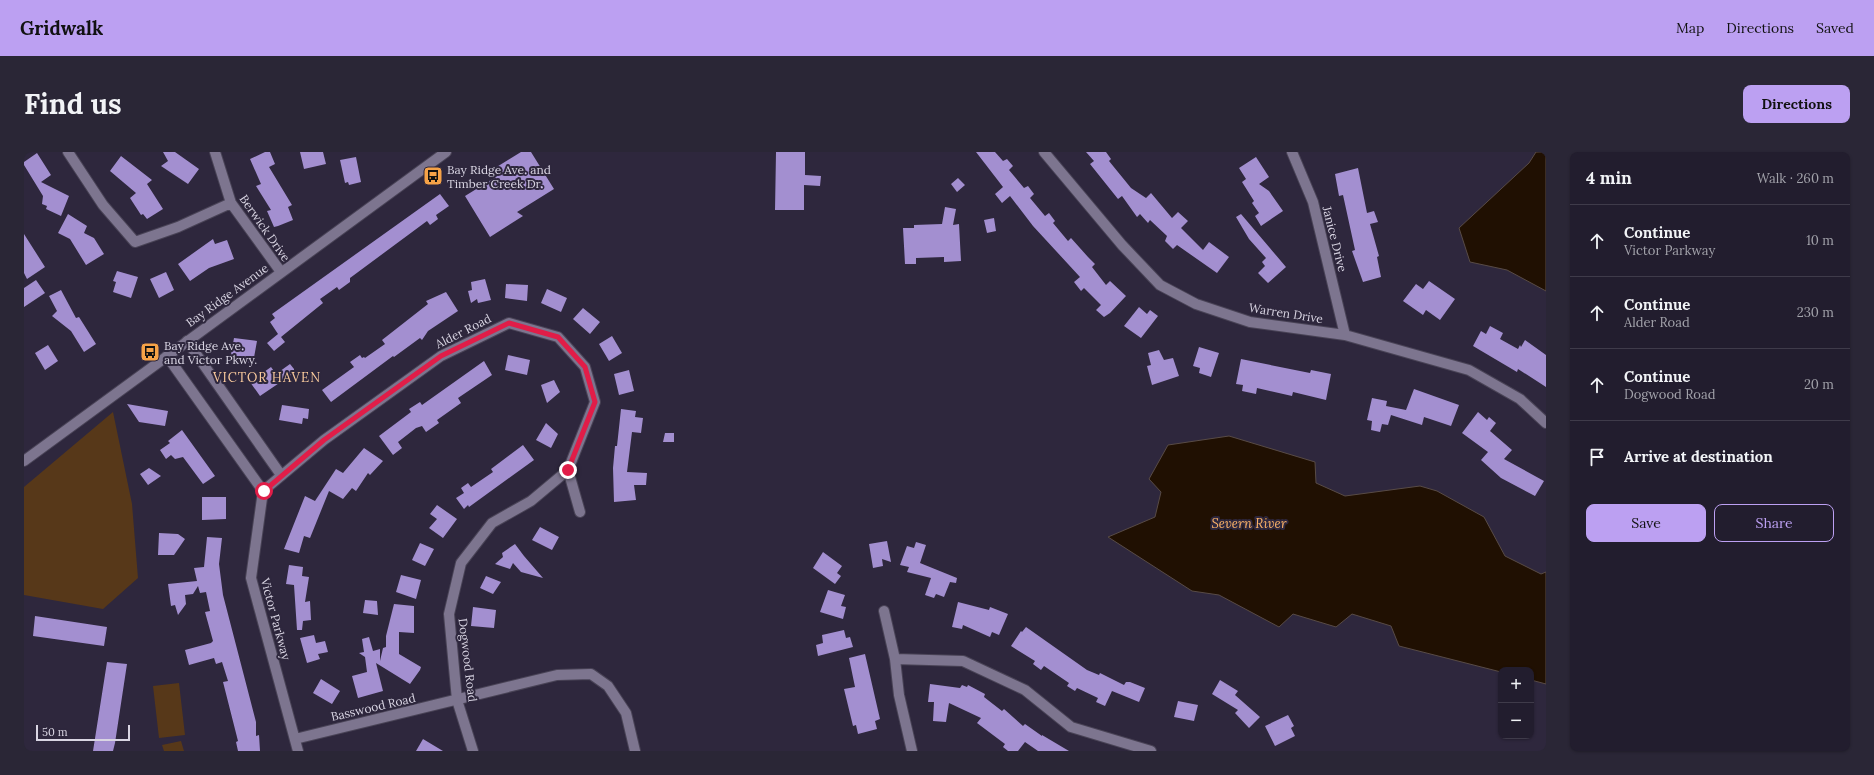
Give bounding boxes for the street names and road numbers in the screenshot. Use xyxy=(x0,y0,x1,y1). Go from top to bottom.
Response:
street label: Berwick Drive xyxy=(236,192,294,265)
street label: Janice Drive xyxy=(1319,204,1351,274)
street label: Bay Ridge Avenue xyxy=(183,260,271,330)
street label: Warren Drive xyxy=(1248,300,1325,326)
street label: Alder Road xyxy=(432,311,493,352)
street label: Victor Parkway xyxy=(258,575,294,662)
street label: Dogwood Road xyxy=(455,617,481,703)
street label: Basswood Road xyxy=(329,690,417,724)

